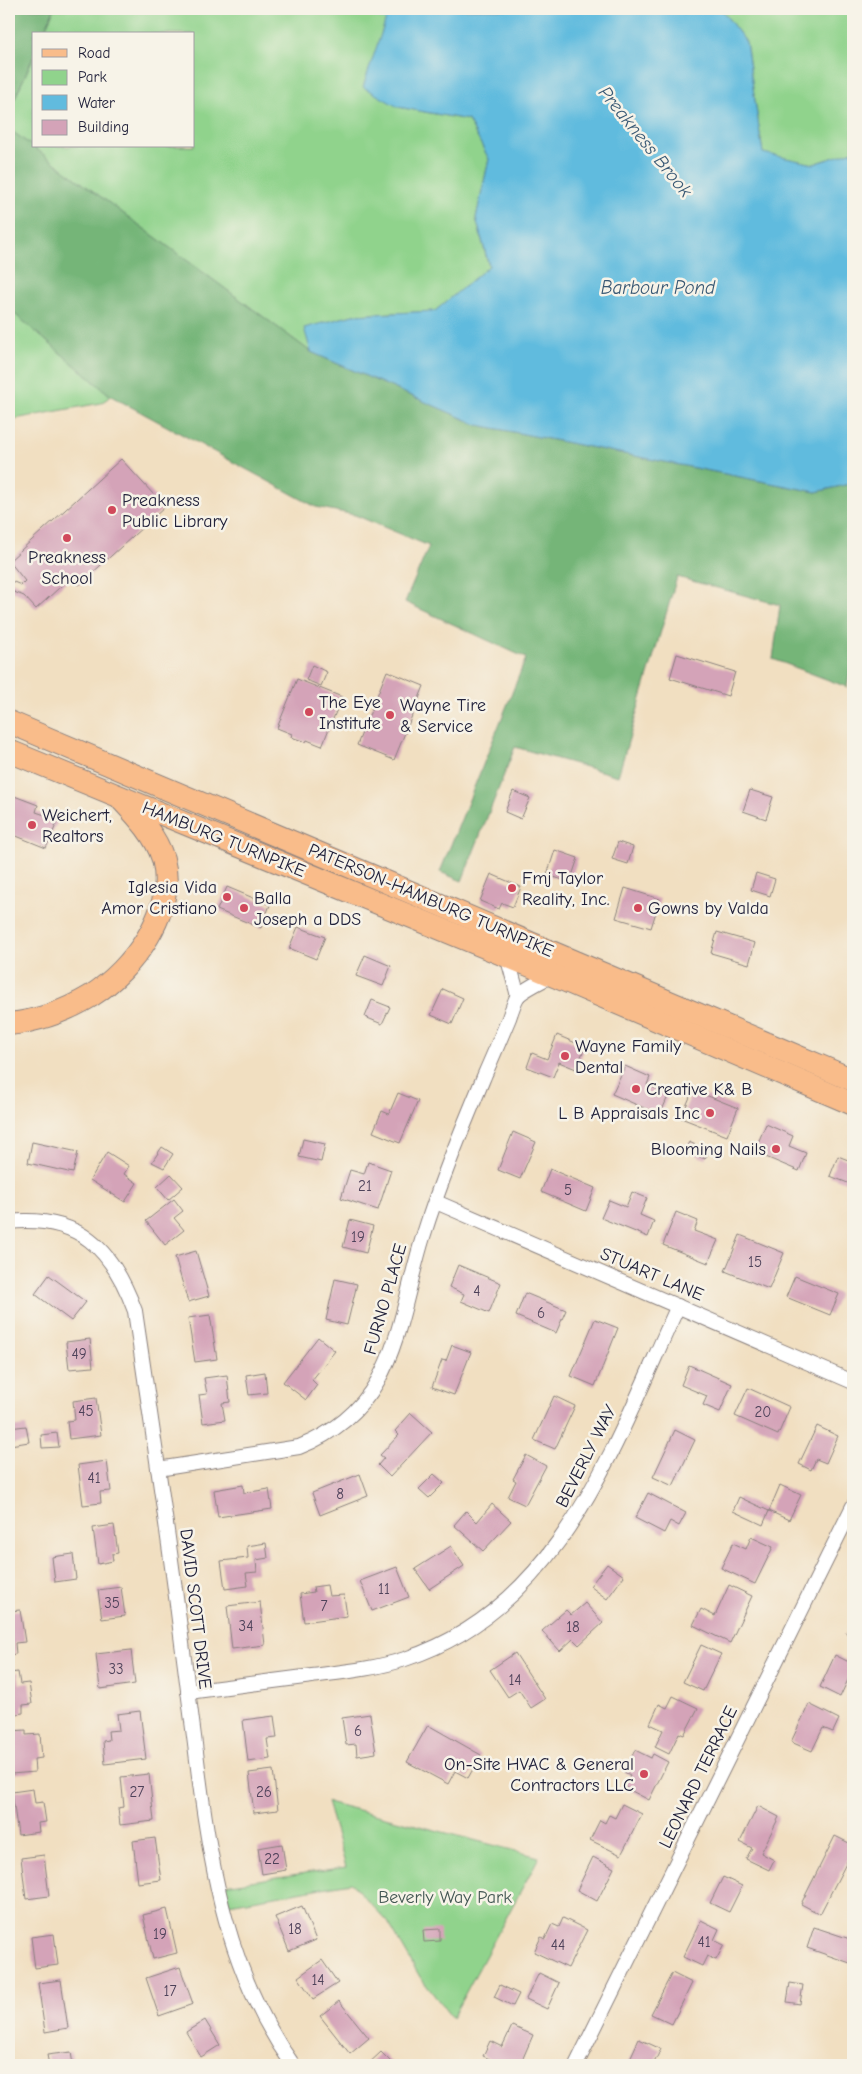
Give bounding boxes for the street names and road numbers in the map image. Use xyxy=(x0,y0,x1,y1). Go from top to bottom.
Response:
street label: HAMBURG TURNPIKE xyxy=(139,797,309,882)
street label: PATERSON-HAMBURG TURNPIKE xyxy=(305,839,557,962)
street label: FURNO PLACE xyxy=(360,1241,411,1357)
street label: STUART LANE xyxy=(597,1243,707,1306)
street label: BEVERLY WAY xyxy=(552,1401,621,1511)
street label: DAVID SCOTT DRIVE xyxy=(175,1528,216,1691)
street label: LEONARD TERRACE xyxy=(655,1703,742,1852)

